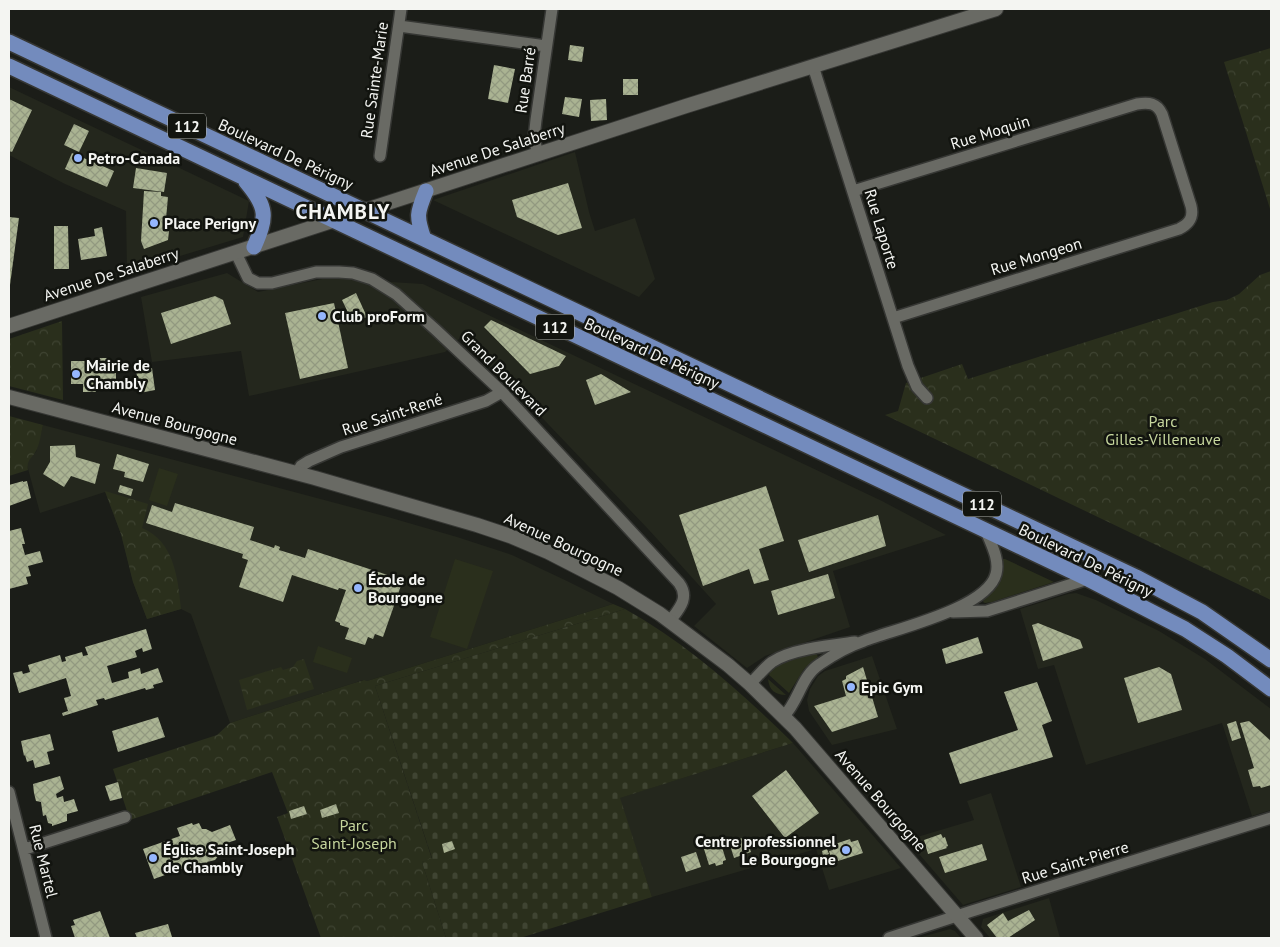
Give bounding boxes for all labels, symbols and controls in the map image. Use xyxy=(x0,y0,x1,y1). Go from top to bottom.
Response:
street label: Rue Sainte-Marie xyxy=(356,20,392,140)
street label: Rue Barré xyxy=(510,46,540,114)
street label: Rue Moquin xyxy=(948,110,1032,154)
road number: 112 xyxy=(168,114,206,138)
street label: Boulevard De Périgny xyxy=(215,114,357,194)
street label: Avenue De Salaberry xyxy=(427,117,568,180)
place label: Petro-Canada xyxy=(88,148,180,168)
marker: Petro-Canada xyxy=(72,152,84,164)
street label: Rue Laporte xyxy=(860,186,904,272)
district label: CHAMBLY xyxy=(296,198,390,225)
place label: Place Perigny xyxy=(164,213,257,233)
marker: Place Perigny xyxy=(148,217,160,229)
street label: Rue Mongeon xyxy=(988,233,1084,279)
street label: Avenue De Salaberry xyxy=(41,242,182,305)
place label: Club proForm xyxy=(332,306,425,326)
marker: Club proForm xyxy=(316,310,328,322)
street label: Boulevard De Périgny xyxy=(581,313,723,393)
road number: 112 xyxy=(536,314,574,340)
street label: Grand Boulevard xyxy=(457,326,551,420)
place label: Mairie de Chambly xyxy=(86,355,150,393)
marker: Mairie de Chambly xyxy=(70,368,82,380)
street label: Rue Saint-René xyxy=(339,388,445,440)
street label: Avenue Bourgogne xyxy=(110,397,240,449)
park label: Parc Gilles-Villeneuve xyxy=(1105,411,1221,449)
road number: 112 xyxy=(963,492,1001,516)
street label: Avenue Bourgogne xyxy=(501,508,627,580)
street label: Boulevard De Périgny xyxy=(1016,519,1157,601)
place label: École de Bourgogne xyxy=(368,569,443,607)
marker: École de Bourgogne xyxy=(352,582,364,594)
place label: Epic Gym xyxy=(861,677,923,697)
marker: Epic Gym xyxy=(845,681,857,693)
street label: Avenue Bourgogne xyxy=(831,745,931,855)
park label: Parc Saint-Joseph xyxy=(311,815,397,853)
street label: Rue Martel xyxy=(25,822,63,900)
place label: Centre professionnel Le Bourgogne xyxy=(695,831,836,869)
street label: Rue Saint-Pierre xyxy=(1019,836,1131,888)
place label: Église Saint-Joseph de Chambly xyxy=(163,839,295,877)
marker: Centre professionnel Le Bourgogne xyxy=(840,844,852,856)
marker: Église Saint-Joseph de Chambly xyxy=(147,852,159,864)

